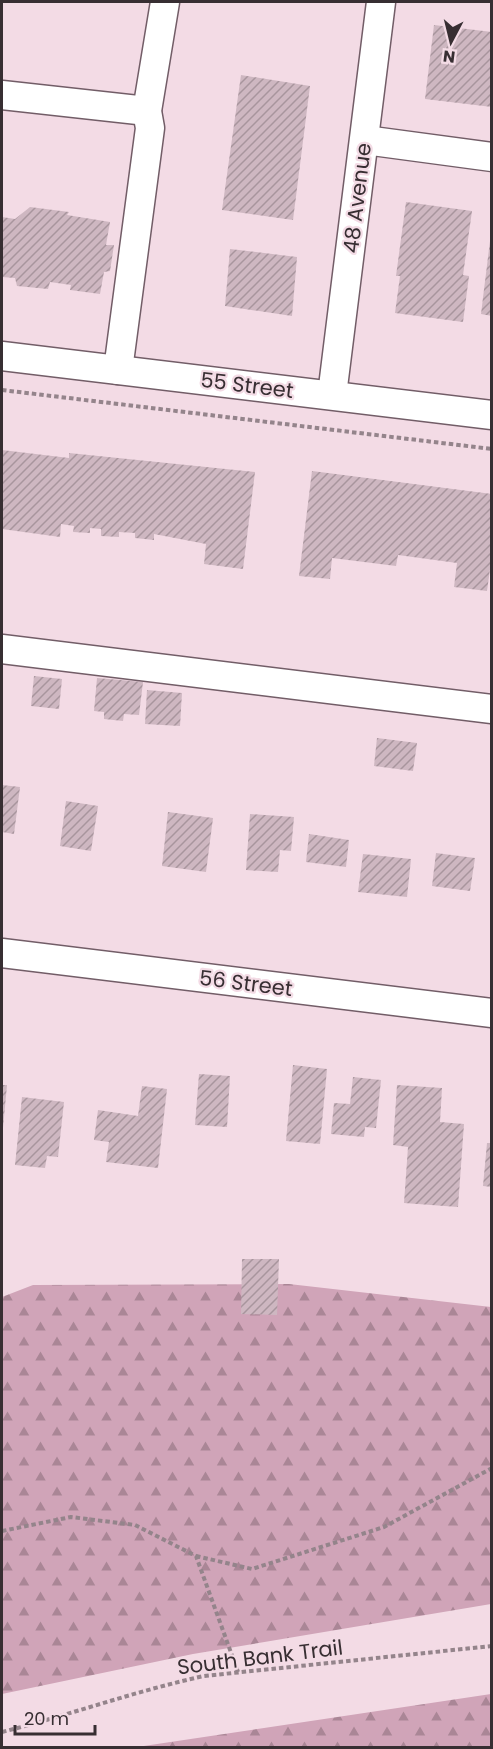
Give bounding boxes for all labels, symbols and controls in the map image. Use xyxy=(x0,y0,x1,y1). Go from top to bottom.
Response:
north arrow xyxy=(421,12,481,72)
text: N xyxy=(442,44,457,69)
street label: 48 Avenue xyxy=(336,141,378,255)
street label: 55 Street xyxy=(199,365,295,405)
street label: 56 Street xyxy=(198,963,294,1003)
street label: South Bank Trail xyxy=(176,1632,344,1682)
scale bar xyxy=(15,1698,94,1736)
text: 20 m xyxy=(24,1706,69,1731)

